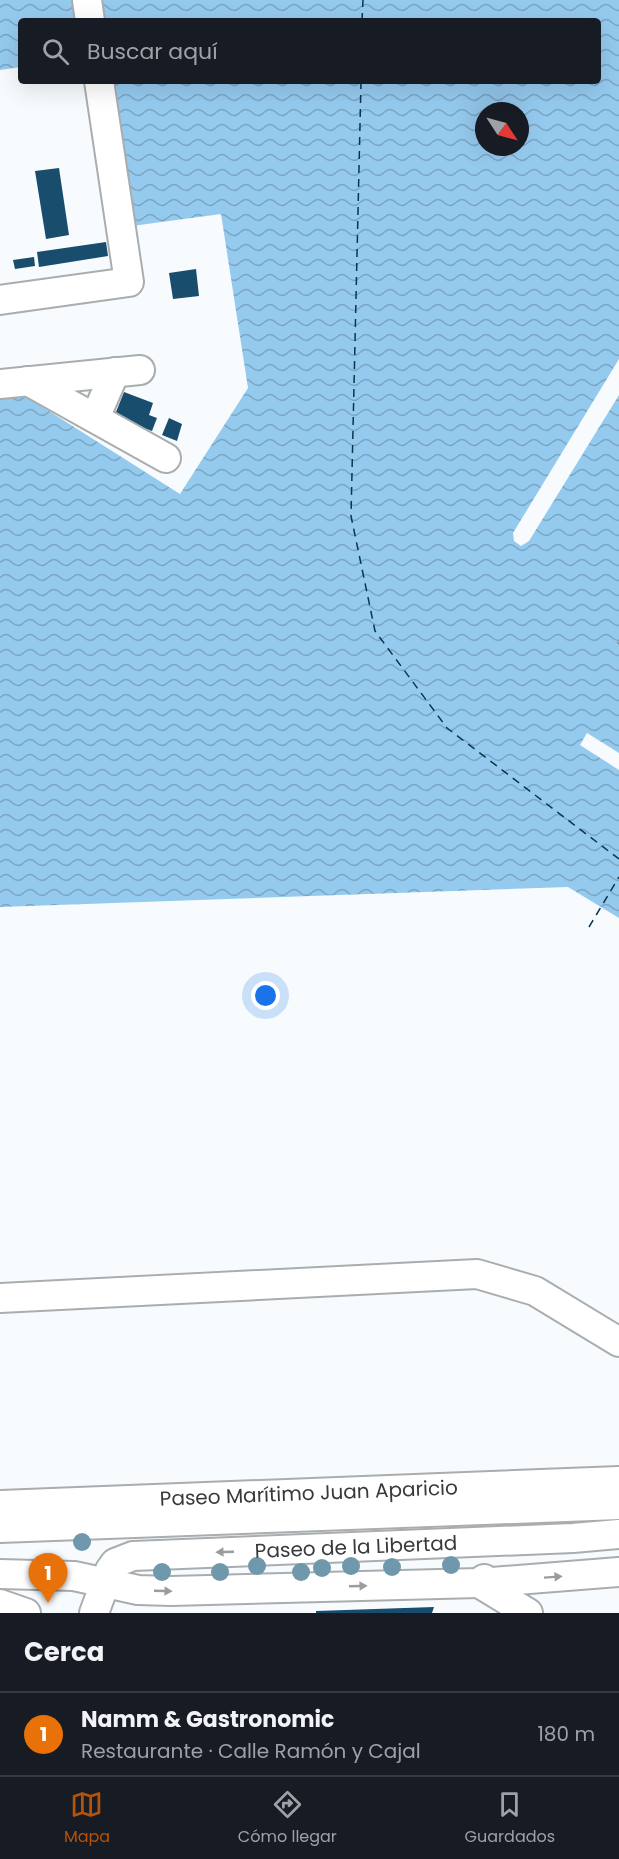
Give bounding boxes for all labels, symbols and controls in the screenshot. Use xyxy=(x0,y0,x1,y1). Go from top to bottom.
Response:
search box xyxy=(18,18,601,84)
icon: search xyxy=(39,35,72,68)
text: Buscar aquí xyxy=(87,36,218,67)
north arrow xyxy=(475,102,529,156)
your location xyxy=(251,981,280,1010)
street label: Paseo Marítimo Juan Aparicio xyxy=(159,1473,458,1513)
street label: Paseo de la Libertad xyxy=(254,1529,458,1565)
one-way arrow xyxy=(215,1547,234,1557)
pin: 1 xyxy=(28,1554,68,1603)
one-way arrow xyxy=(543,1572,562,1582)
one-way arrow xyxy=(349,1581,368,1591)
one-way arrow xyxy=(154,1586,173,1595)
text: Cerca xyxy=(24,1634,104,1670)
text: Namm & Gastronomic xyxy=(81,1704,334,1735)
text: 1 xyxy=(40,1720,47,1748)
text: 180 m xyxy=(537,1720,595,1748)
text: Restaurante · Calle Ramón y Cajal xyxy=(81,1737,421,1765)
tab: Mapa xyxy=(64,1788,110,1849)
tab: Cómo llegar xyxy=(238,1788,337,1849)
tab: Guardados xyxy=(465,1788,555,1849)

